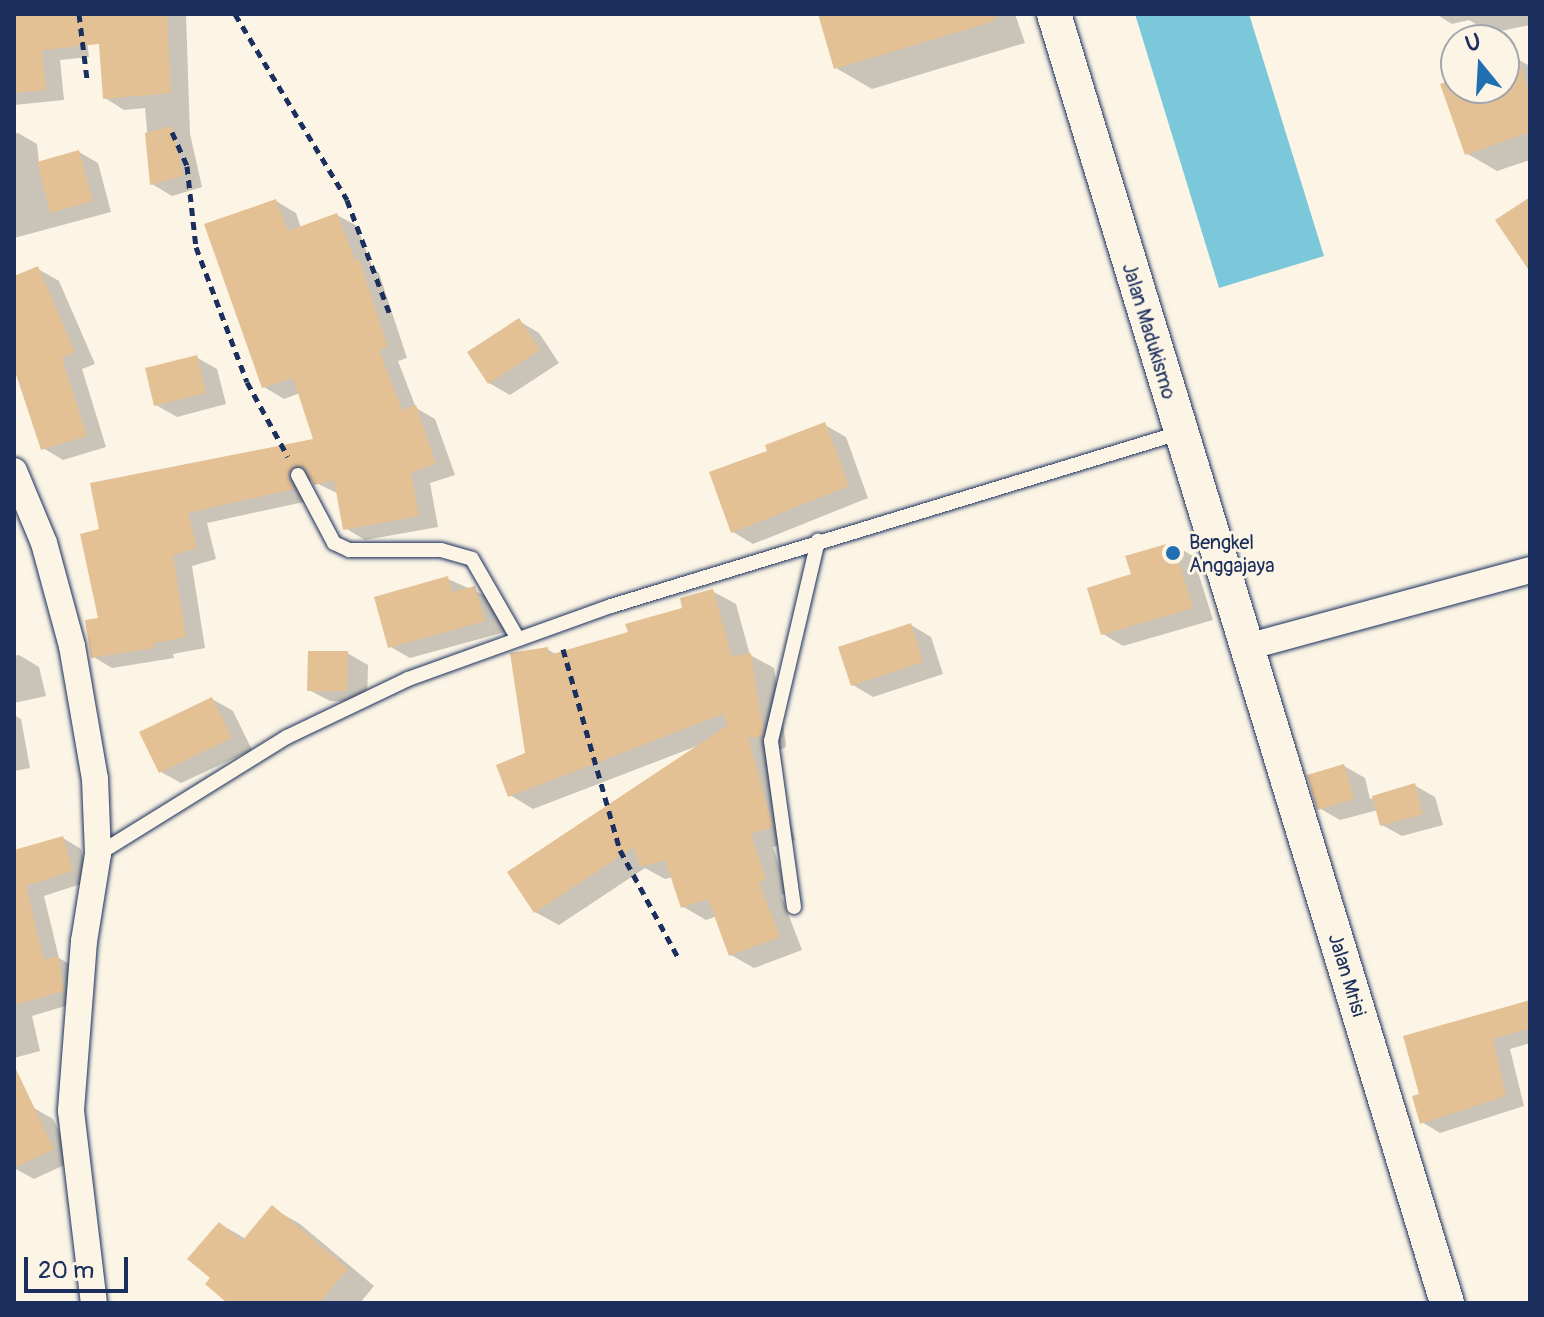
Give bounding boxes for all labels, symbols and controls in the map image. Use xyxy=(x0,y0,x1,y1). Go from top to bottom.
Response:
north arrow xyxy=(1440,24,1520,104)
text: U xyxy=(1462,28,1484,59)
street label: Jalan Madukismo xyxy=(1117,260,1181,402)
place label: Bengkel Anggajaya xyxy=(1189,530,1274,577)
marker: Bengkel Anggajaya xyxy=(1164,544,1182,562)
street label: Jalan Mrisi xyxy=(1323,931,1371,1019)
scale bar xyxy=(28,1241,132,1291)
text: 20 m xyxy=(38,1256,94,1285)

